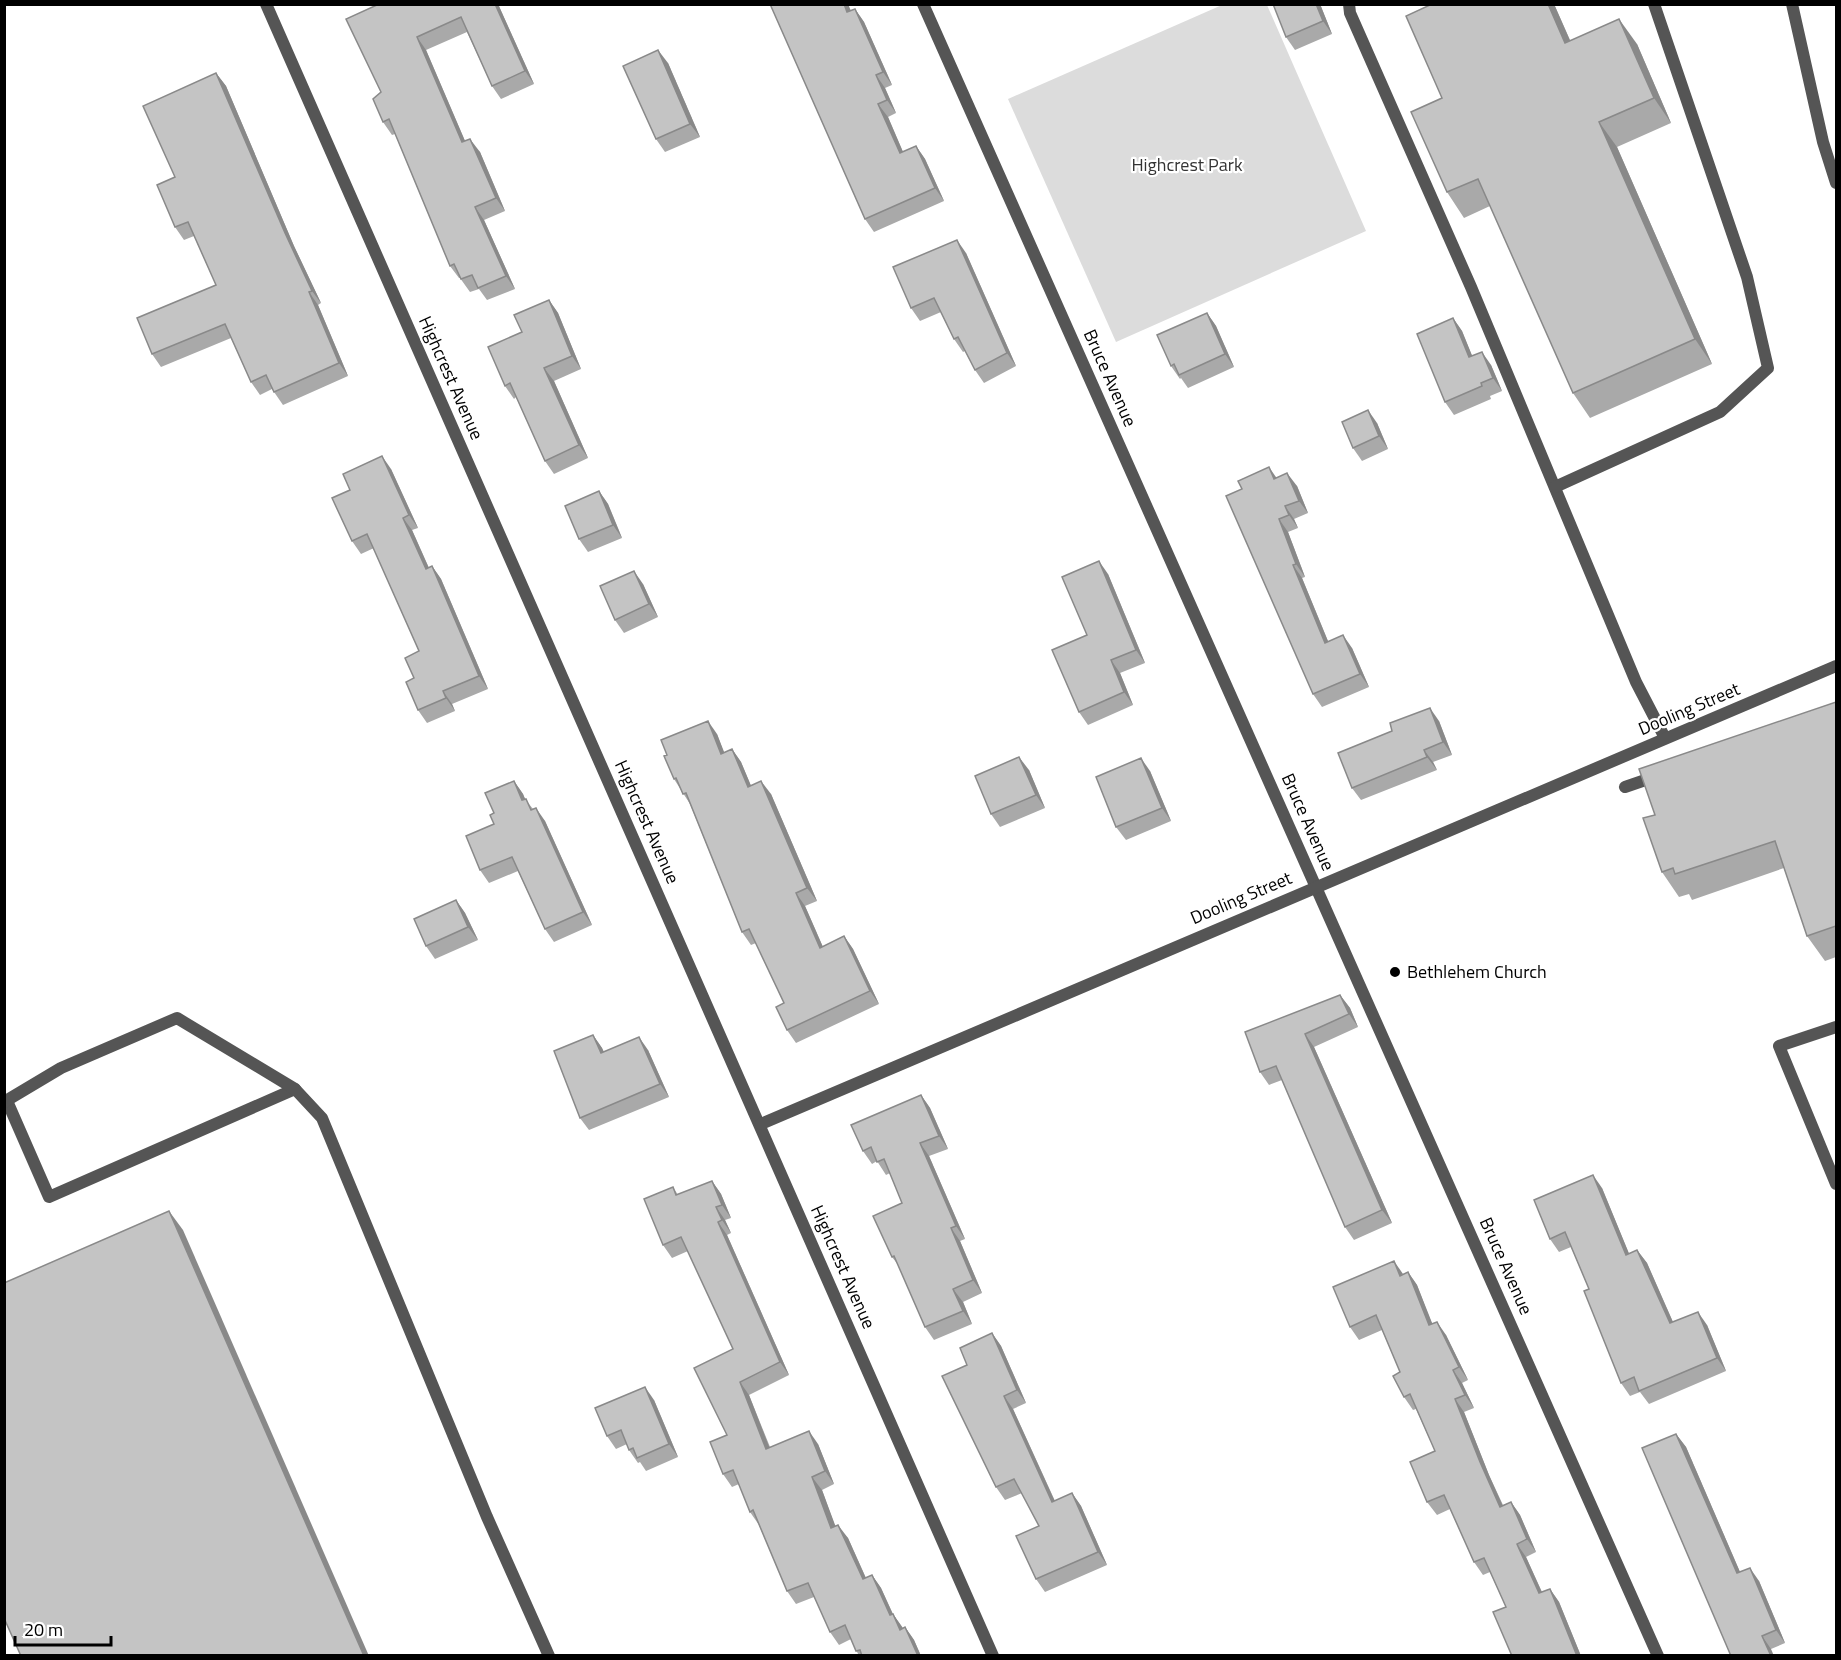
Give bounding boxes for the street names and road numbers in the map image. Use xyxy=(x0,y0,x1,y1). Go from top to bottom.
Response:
street label: Highcrest Avenue xyxy=(412,312,491,444)
street label: Bruce Avenue xyxy=(1077,325,1144,431)
street label: Dooling Street xyxy=(1634,675,1744,742)
street label: Highcrest Avenue xyxy=(608,756,687,888)
street label: Bruce Avenue xyxy=(1275,769,1342,875)
street label: Dooling Street xyxy=(1186,864,1296,931)
street label: Highcrest Avenue xyxy=(804,1201,883,1333)
street label: Bruce Avenue xyxy=(1473,1213,1540,1319)

